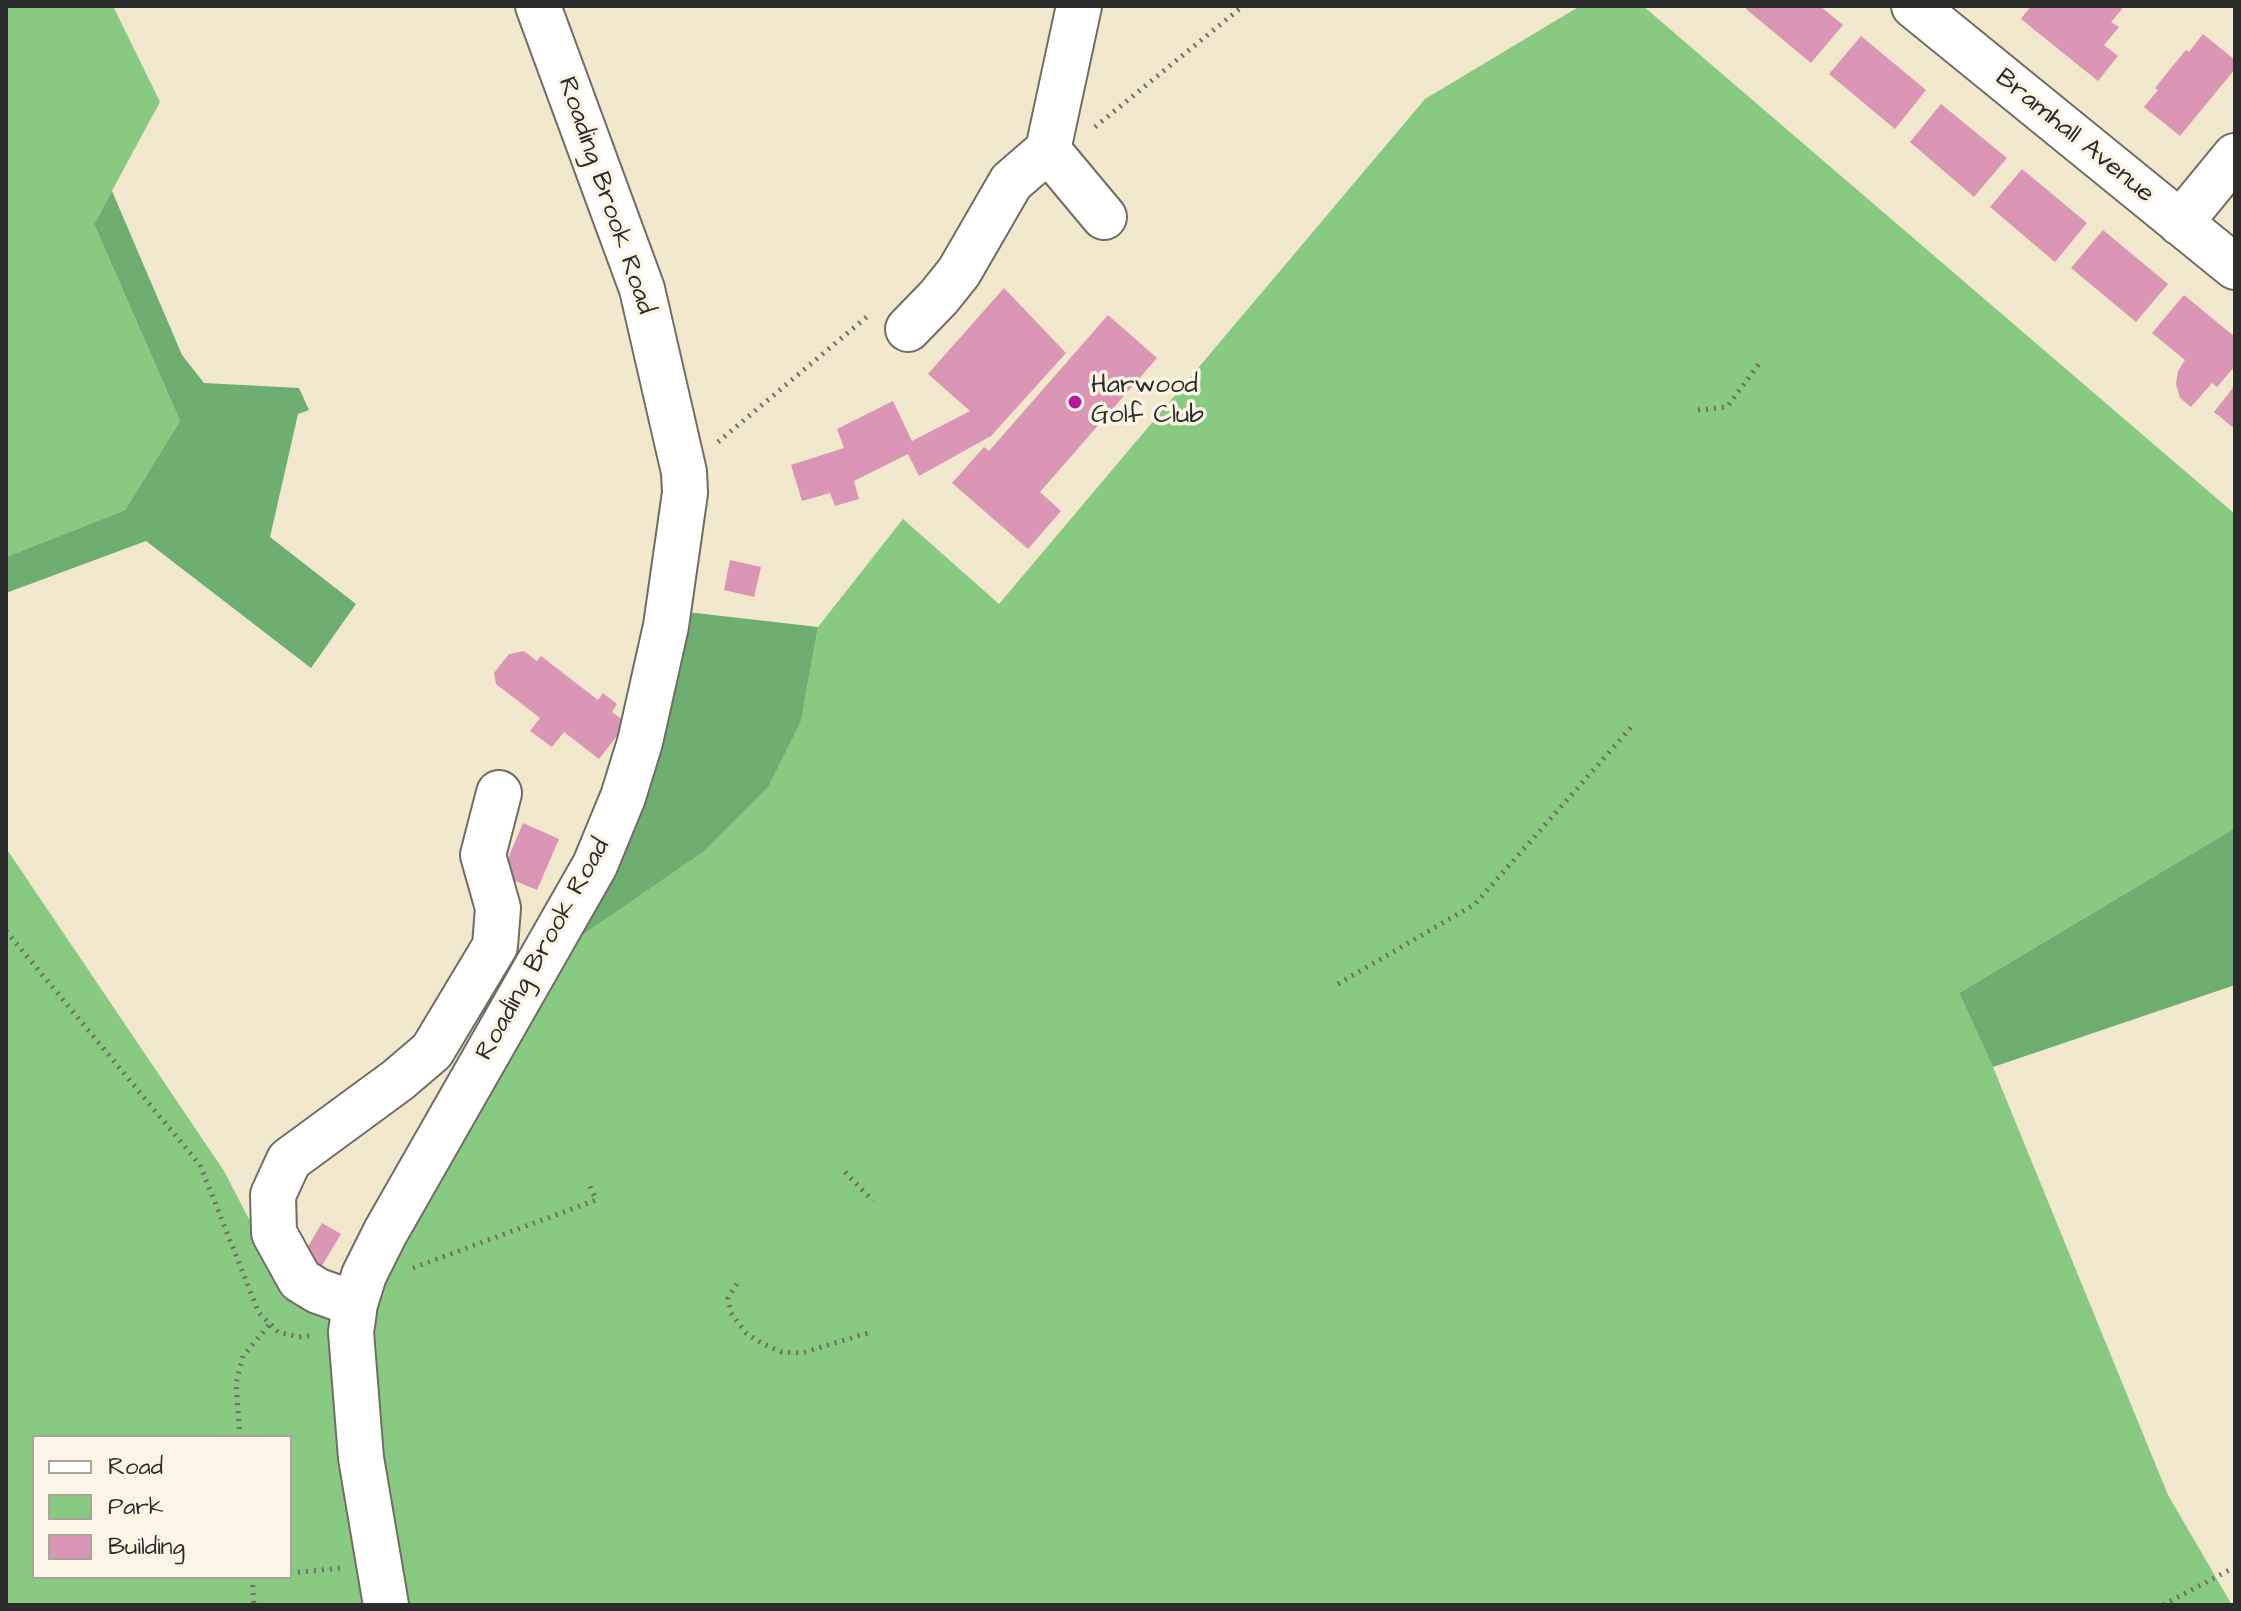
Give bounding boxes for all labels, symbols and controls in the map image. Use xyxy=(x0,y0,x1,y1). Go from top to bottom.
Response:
street label: Bramhall Avenue xyxy=(1988,63,2160,211)
street label: Roading Brook Road xyxy=(550,73,660,319)
place label: Harwood Golf Club xyxy=(1091,371,1204,432)
marker: Harwood Golf Club xyxy=(1066,393,1084,411)
street label: Roading Brook Road xyxy=(470,834,618,1066)
legend xyxy=(32,1435,292,1579)
text: Road xyxy=(108,1450,163,1484)
text: Park xyxy=(108,1490,164,1524)
text: Building xyxy=(108,1530,185,1564)

